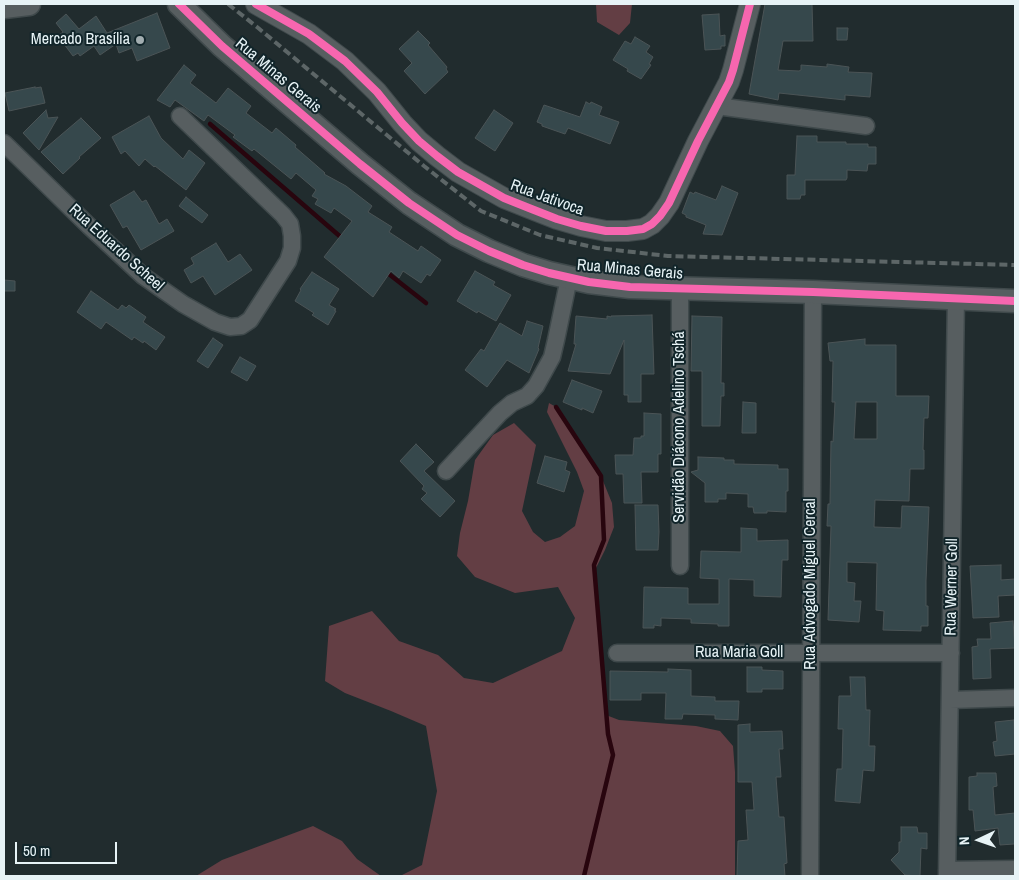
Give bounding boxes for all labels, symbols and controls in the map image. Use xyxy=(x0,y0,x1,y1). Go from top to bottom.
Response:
place label: Mercado Brasília xyxy=(31,30,130,50)
marker: Mercado Brasília xyxy=(134,34,146,46)
street label: Rua Minas Gerais xyxy=(231,34,325,118)
street label: Rua Jativoca xyxy=(508,176,586,220)
street label: Rua Eduardo Scheel xyxy=(65,200,167,296)
street label: Rua Minas Gerais xyxy=(576,256,684,284)
street label: Servidão Diácono Adelino Tschá xyxy=(670,331,690,523)
street label: Rua Advogado Miguel Cercal xyxy=(801,498,821,670)
street label: Rua Werner Goll xyxy=(942,538,962,636)
street label: Rua Maria Goll xyxy=(695,643,783,663)
north arrow xyxy=(954,815,1004,865)
scale bar xyxy=(18,832,120,864)
text: N xyxy=(955,836,973,845)
text: 50 m xyxy=(23,840,50,861)

